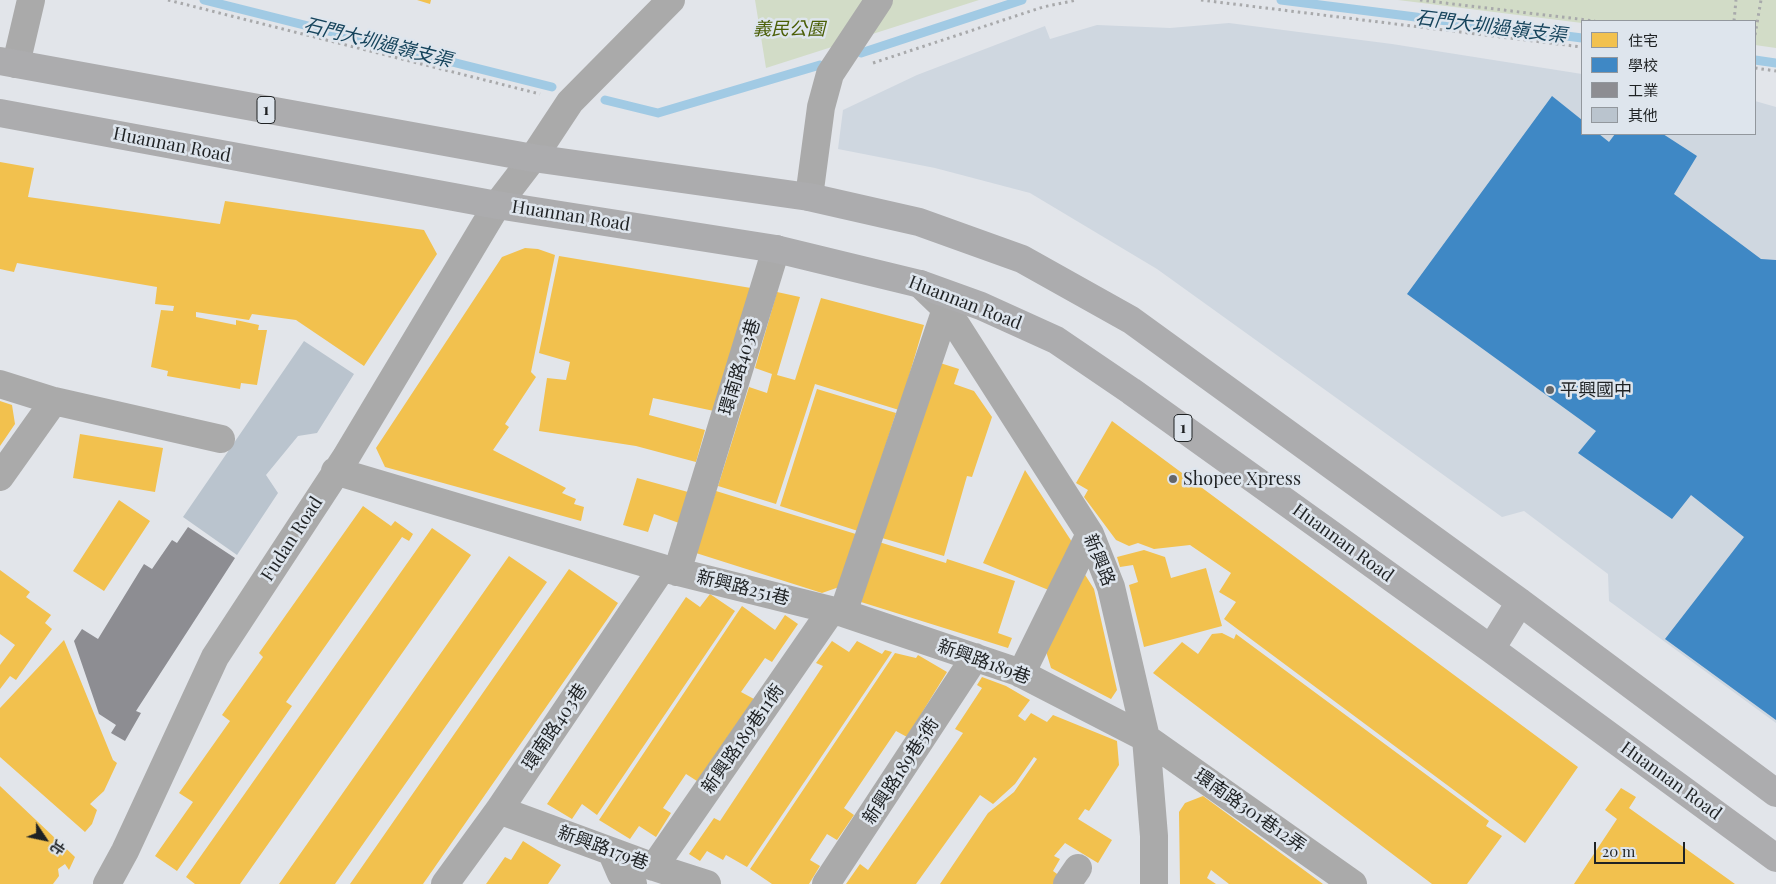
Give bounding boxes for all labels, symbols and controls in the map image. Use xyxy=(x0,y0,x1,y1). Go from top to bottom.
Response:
water label: 石門大圳過嶺支渠 xyxy=(1414,6,1568,48)
water label: 石門大圳過嶺支渠 xyxy=(301,14,455,72)
park label: 義民公園 xyxy=(753,18,825,40)
legend xyxy=(1581,20,1756,135)
text: 住宅 xyxy=(1628,30,1658,50)
text: 學校 xyxy=(1628,55,1658,75)
text: 工業 xyxy=(1628,80,1658,100)
road number: 1 xyxy=(257,96,275,124)
text: 其他 xyxy=(1628,105,1658,125)
street label: Huannan Road xyxy=(111,123,233,167)
street label: Huannan Road xyxy=(510,196,632,236)
street label: Huannan Road xyxy=(905,272,1025,334)
street label: 環南路403巷 xyxy=(715,316,765,418)
place label: 平興國中 xyxy=(1560,379,1632,401)
marker: 平興國中 xyxy=(1544,384,1556,396)
road number: 1 xyxy=(1174,414,1192,442)
place label: Shopee Xpress xyxy=(1183,468,1301,490)
marker: Shopee Xpress xyxy=(1167,473,1179,485)
street label: Fudan Road xyxy=(257,493,327,585)
street label: Huannan Road xyxy=(1288,499,1398,587)
street label: 新興路 xyxy=(1079,531,1119,589)
street label: 新興路251巷 xyxy=(694,566,792,610)
street label: 新興路189巷 xyxy=(935,635,1033,689)
street label: 環南路403巷 xyxy=(518,680,592,774)
street label: 新興路189巷11衖 xyxy=(697,680,789,798)
street label: 新興路189巷5衖 xyxy=(859,714,943,828)
street label: Huannan Road xyxy=(1616,737,1726,825)
street label: 環南路301巷12弄 xyxy=(1190,765,1310,857)
north arrow xyxy=(20,814,70,864)
street label: 新興路179巷 xyxy=(555,822,651,874)
scale bar xyxy=(1596,832,1687,864)
text: 北 xyxy=(46,837,70,859)
text: 20 m xyxy=(1602,841,1635,861)

